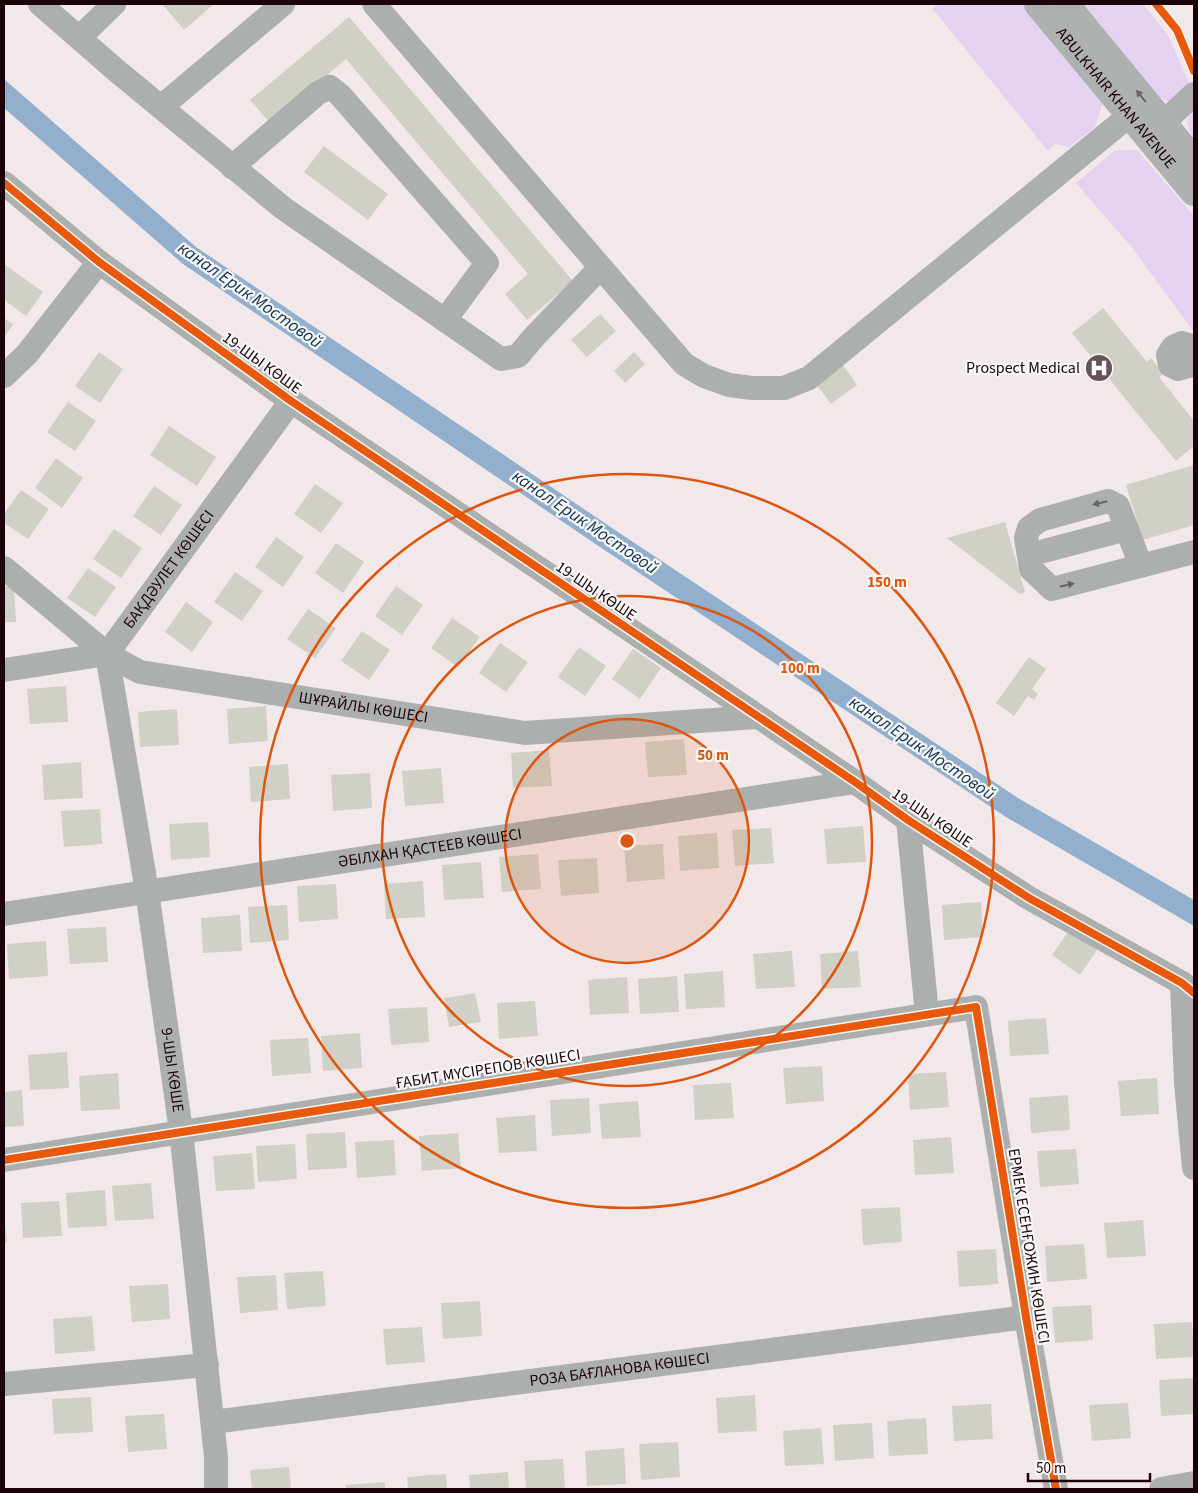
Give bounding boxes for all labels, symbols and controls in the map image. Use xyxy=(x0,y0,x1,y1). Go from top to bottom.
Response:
street label: ABULKHAIR KHAN AVENUE xyxy=(1051,23,1181,173)
one-way arrow xyxy=(1135,90,1146,103)
water label: канал Ерик Мостовой xyxy=(173,236,327,354)
street label: 19-ШЫ КӨШЕ xyxy=(218,327,306,399)
hospital icon: Prospect Medical xyxy=(1084,353,1114,383)
place label: Prospect Medical xyxy=(966,357,1080,379)
water label: канал Ерик Мостовой xyxy=(507,464,663,580)
one-way arrow xyxy=(1093,499,1108,507)
street label: БАҚДӘУЛЕТ КӨШЕСI xyxy=(118,505,219,633)
street label: 19-ШЫ КӨШЕ xyxy=(551,556,641,626)
text: 150 m xyxy=(867,572,907,593)
one-way arrow xyxy=(1059,581,1074,589)
text: 100 m xyxy=(780,658,820,679)
street label: ШҰРАЙЛЫ КӨШЕСІ xyxy=(297,686,430,729)
water label: канал Ерик Мостовой xyxy=(844,690,1000,806)
text: 50 m xyxy=(697,745,729,766)
street label: 19-ШЫ КӨШЕ xyxy=(887,783,977,853)
street label: ӘБІЛХАН ҚАСТЕЕВ КӨШЕСI xyxy=(336,823,523,873)
centre of rings xyxy=(618,832,636,850)
street label: 9-ШЫ КӨШЕ xyxy=(155,1026,189,1114)
street label: ҒАБИТ МҮСІРЕПОВ КӨШЕСI xyxy=(394,1044,582,1094)
street label: ЕРМЕК ЕСЕНҒОЖИН КӨШЕСІ xyxy=(1003,1147,1055,1345)
street label: РОЗА БАҒЛАНОВА КӨШЕСI xyxy=(528,1347,711,1392)
scale bar xyxy=(1028,1450,1150,1482)
text: 50 m xyxy=(1036,1458,1066,1479)

